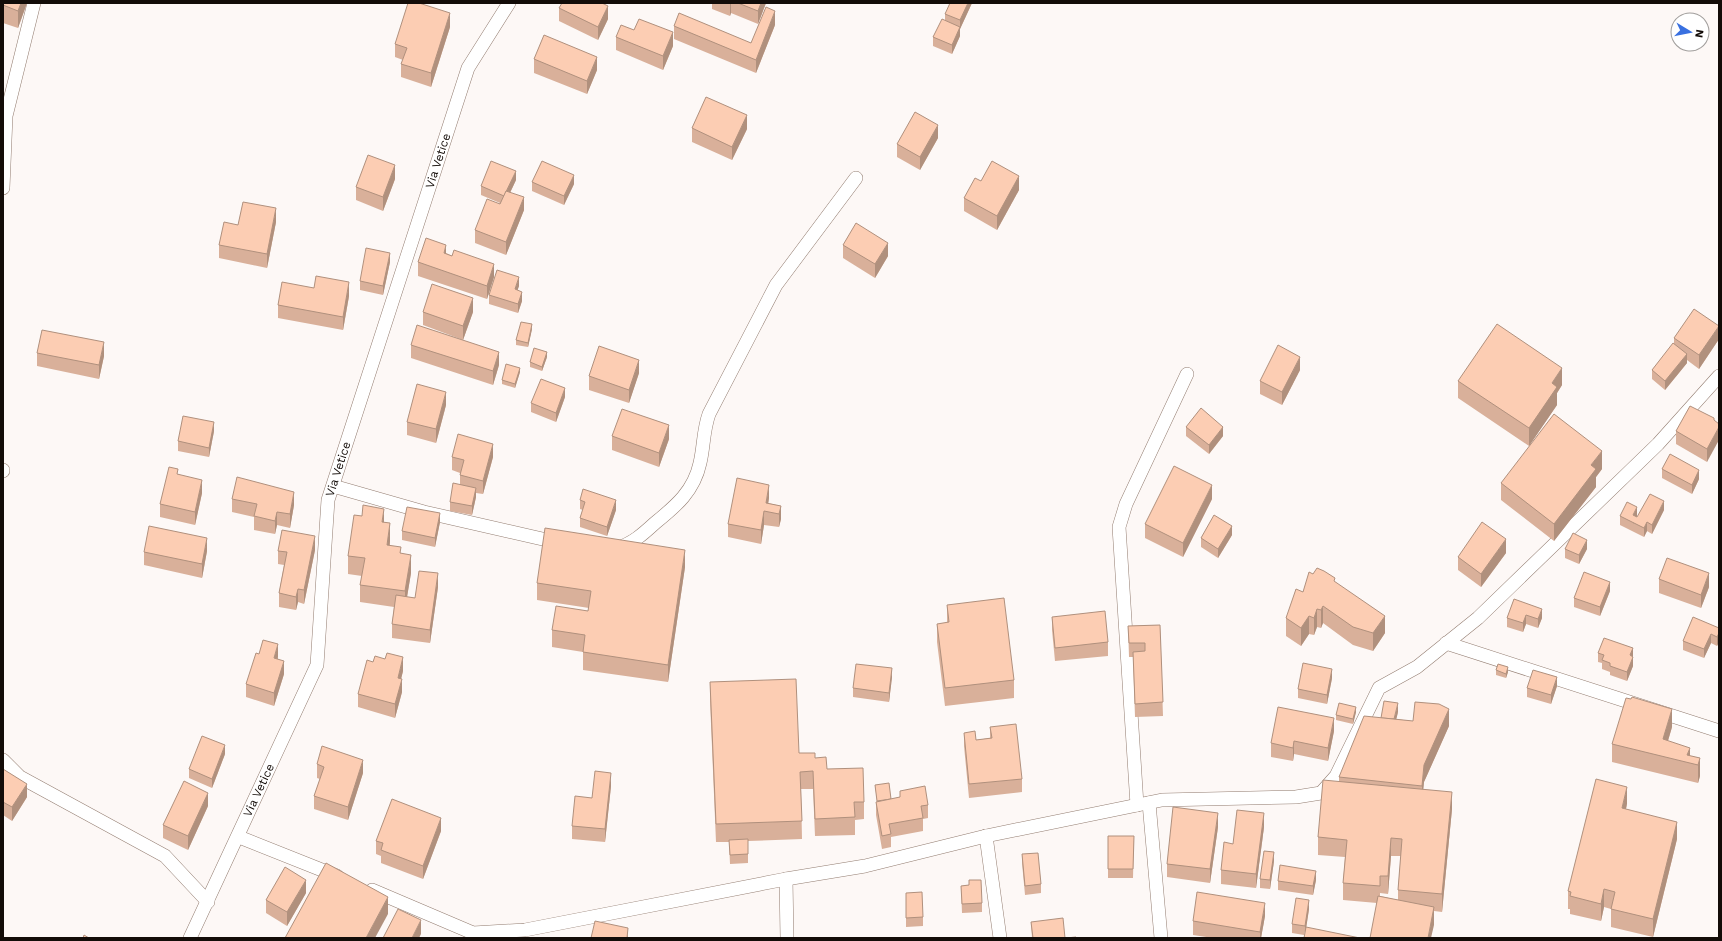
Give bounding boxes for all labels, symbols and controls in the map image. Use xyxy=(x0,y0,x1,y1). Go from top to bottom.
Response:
north arrow xyxy=(1670,12,1710,52)
text: N xyxy=(1692,29,1706,39)
street label: Via Vetice xyxy=(422,131,453,190)
street label: Via Vetice xyxy=(323,440,354,498)
street label: Via Vetice xyxy=(240,761,277,819)

